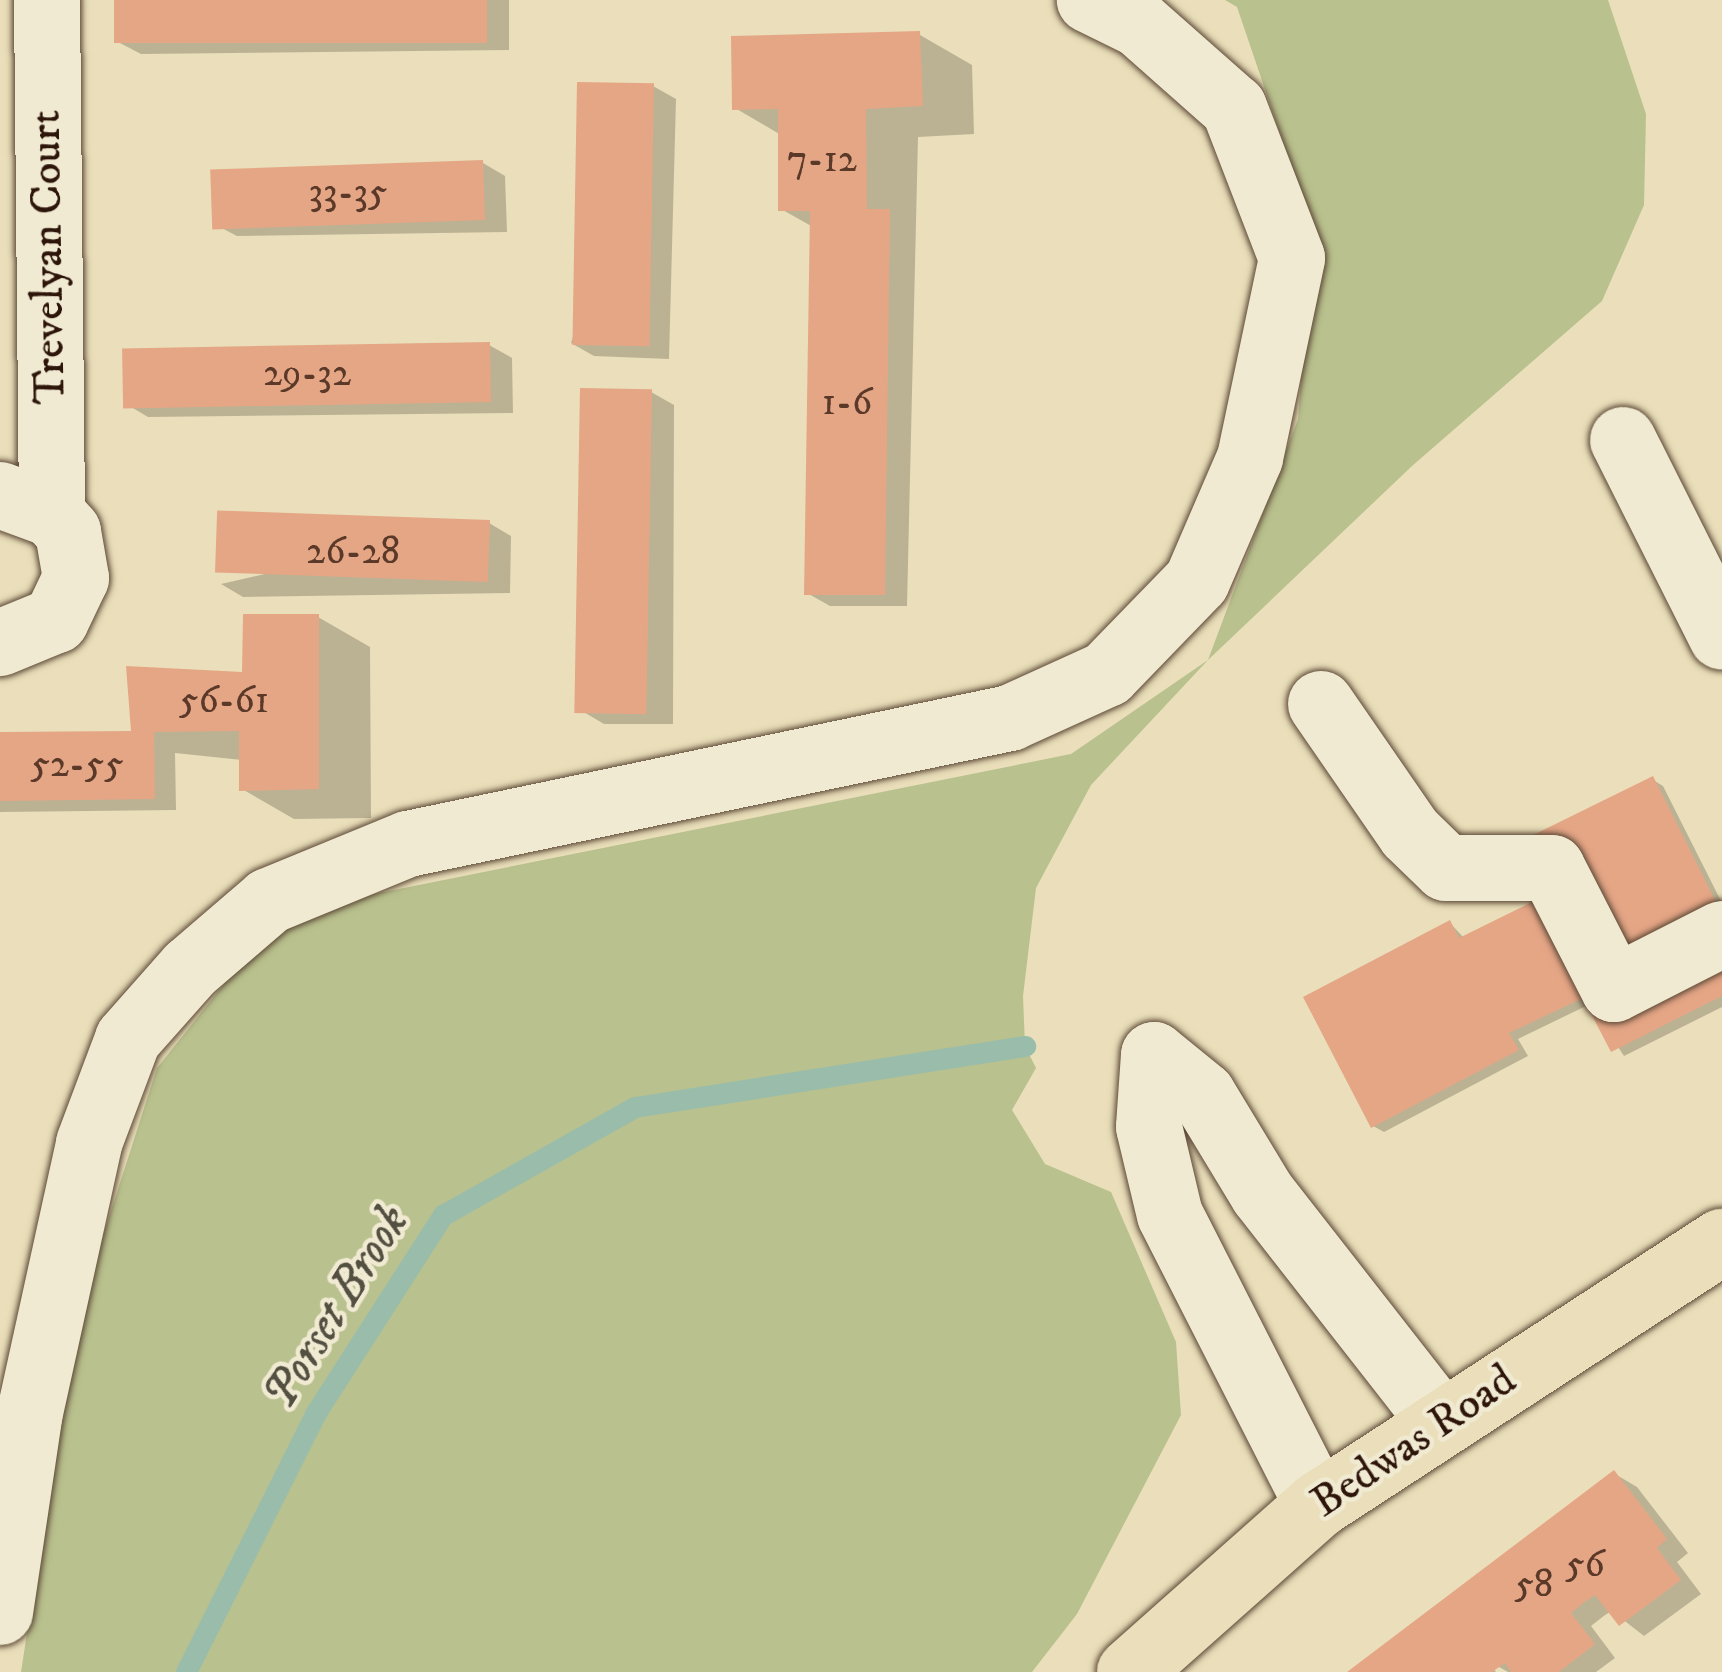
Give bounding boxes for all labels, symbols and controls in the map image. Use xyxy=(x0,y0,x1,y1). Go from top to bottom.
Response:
street label: Trevelyan Court xyxy=(19,109,79,405)
house number: 7-12 xyxy=(787,137,857,183)
house number: 33-35 xyxy=(309,170,387,216)
house number: 29-32 xyxy=(263,351,351,397)
house number: 1-6 xyxy=(822,380,872,426)
house number: 26-28 xyxy=(306,529,400,575)
house number: 56-61 xyxy=(179,678,269,724)
house number: 52-55 xyxy=(30,742,124,788)
water label: Porset Brook xyxy=(252,1195,422,1421)
street label: Bedwas Road xyxy=(1301,1354,1527,1530)
house number: 56 xyxy=(1565,1542,1605,1588)
house number: 58 xyxy=(1515,1562,1553,1608)

